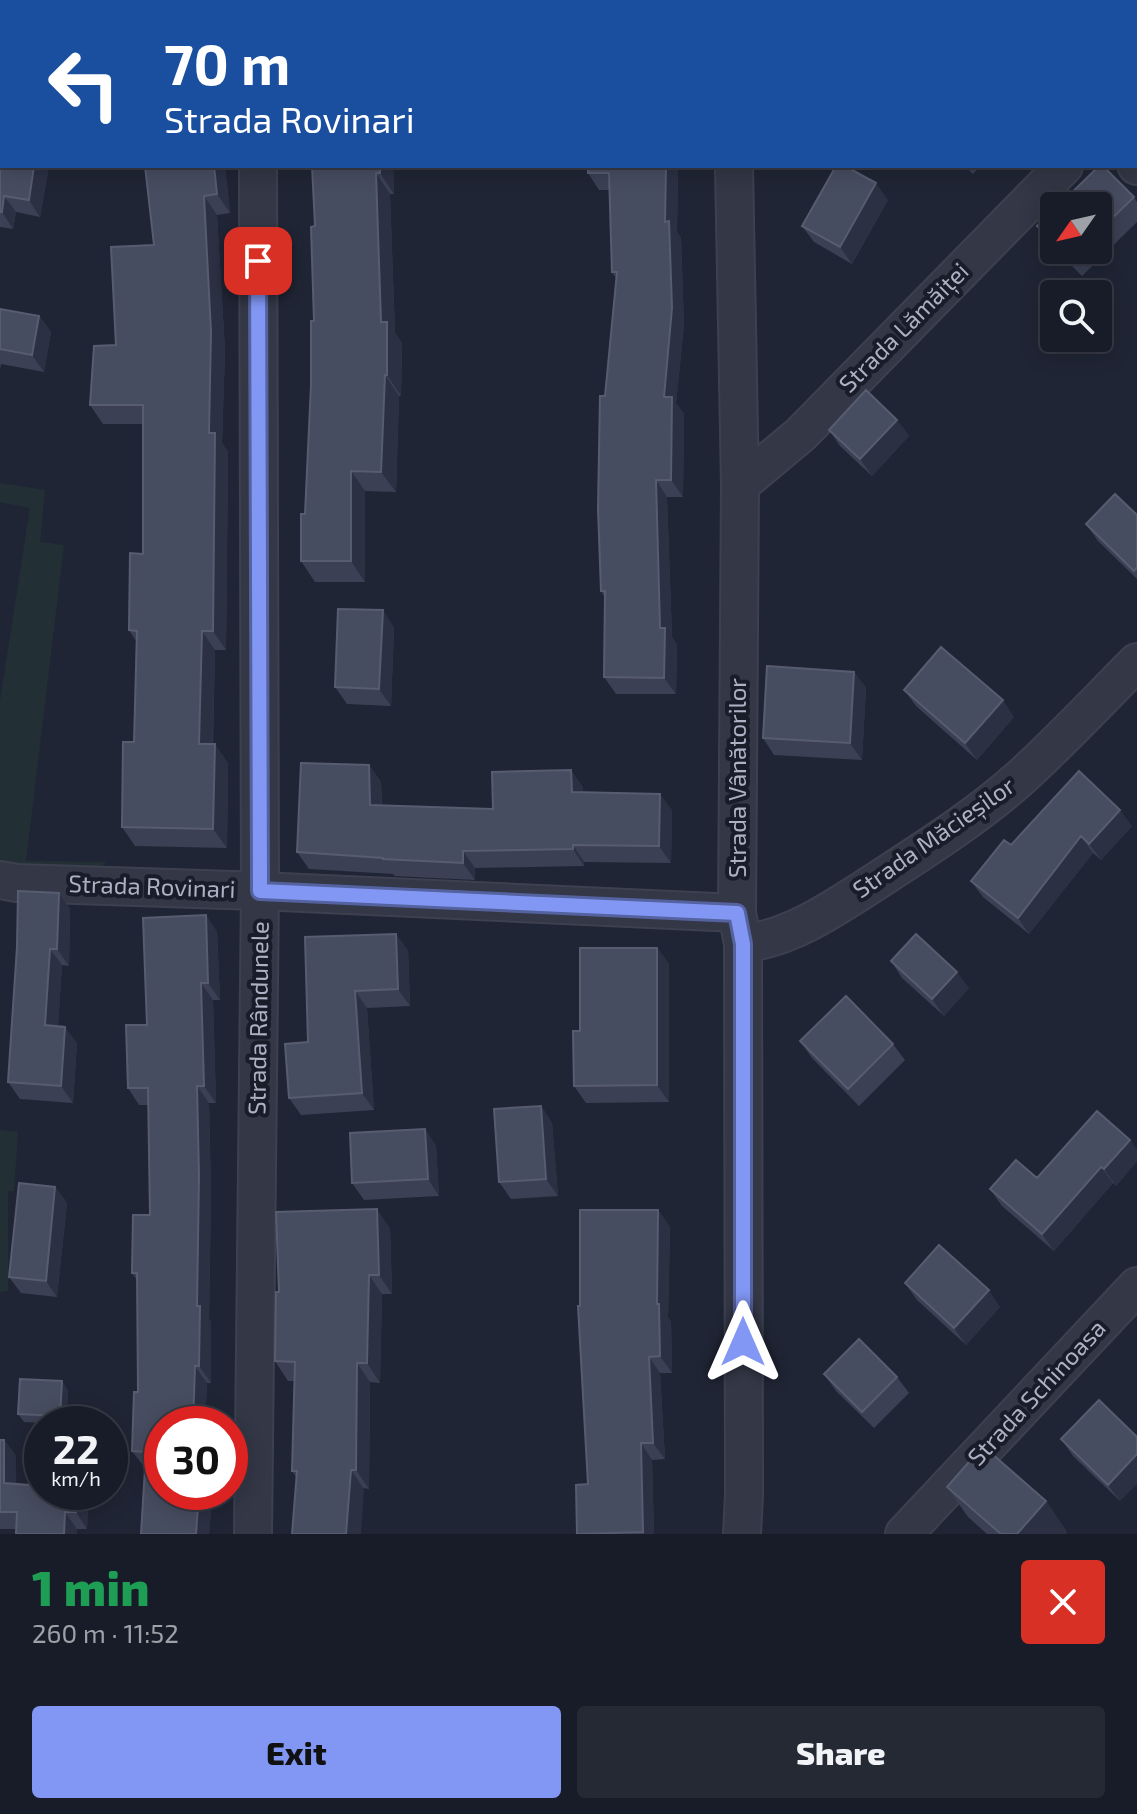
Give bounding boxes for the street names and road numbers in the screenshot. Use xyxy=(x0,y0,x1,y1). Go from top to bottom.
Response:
street label: Strada Lămăiței xyxy=(832,256,975,399)
street label: Strada Vânătorilor xyxy=(722,678,751,878)
street label: Strada Măcieșilor xyxy=(847,770,1021,905)
street label: Strada Rovinari xyxy=(68,868,236,903)
street label: Strada Rândunele xyxy=(241,921,274,1115)
street label: Strada Schinoasa xyxy=(961,1313,1111,1471)

